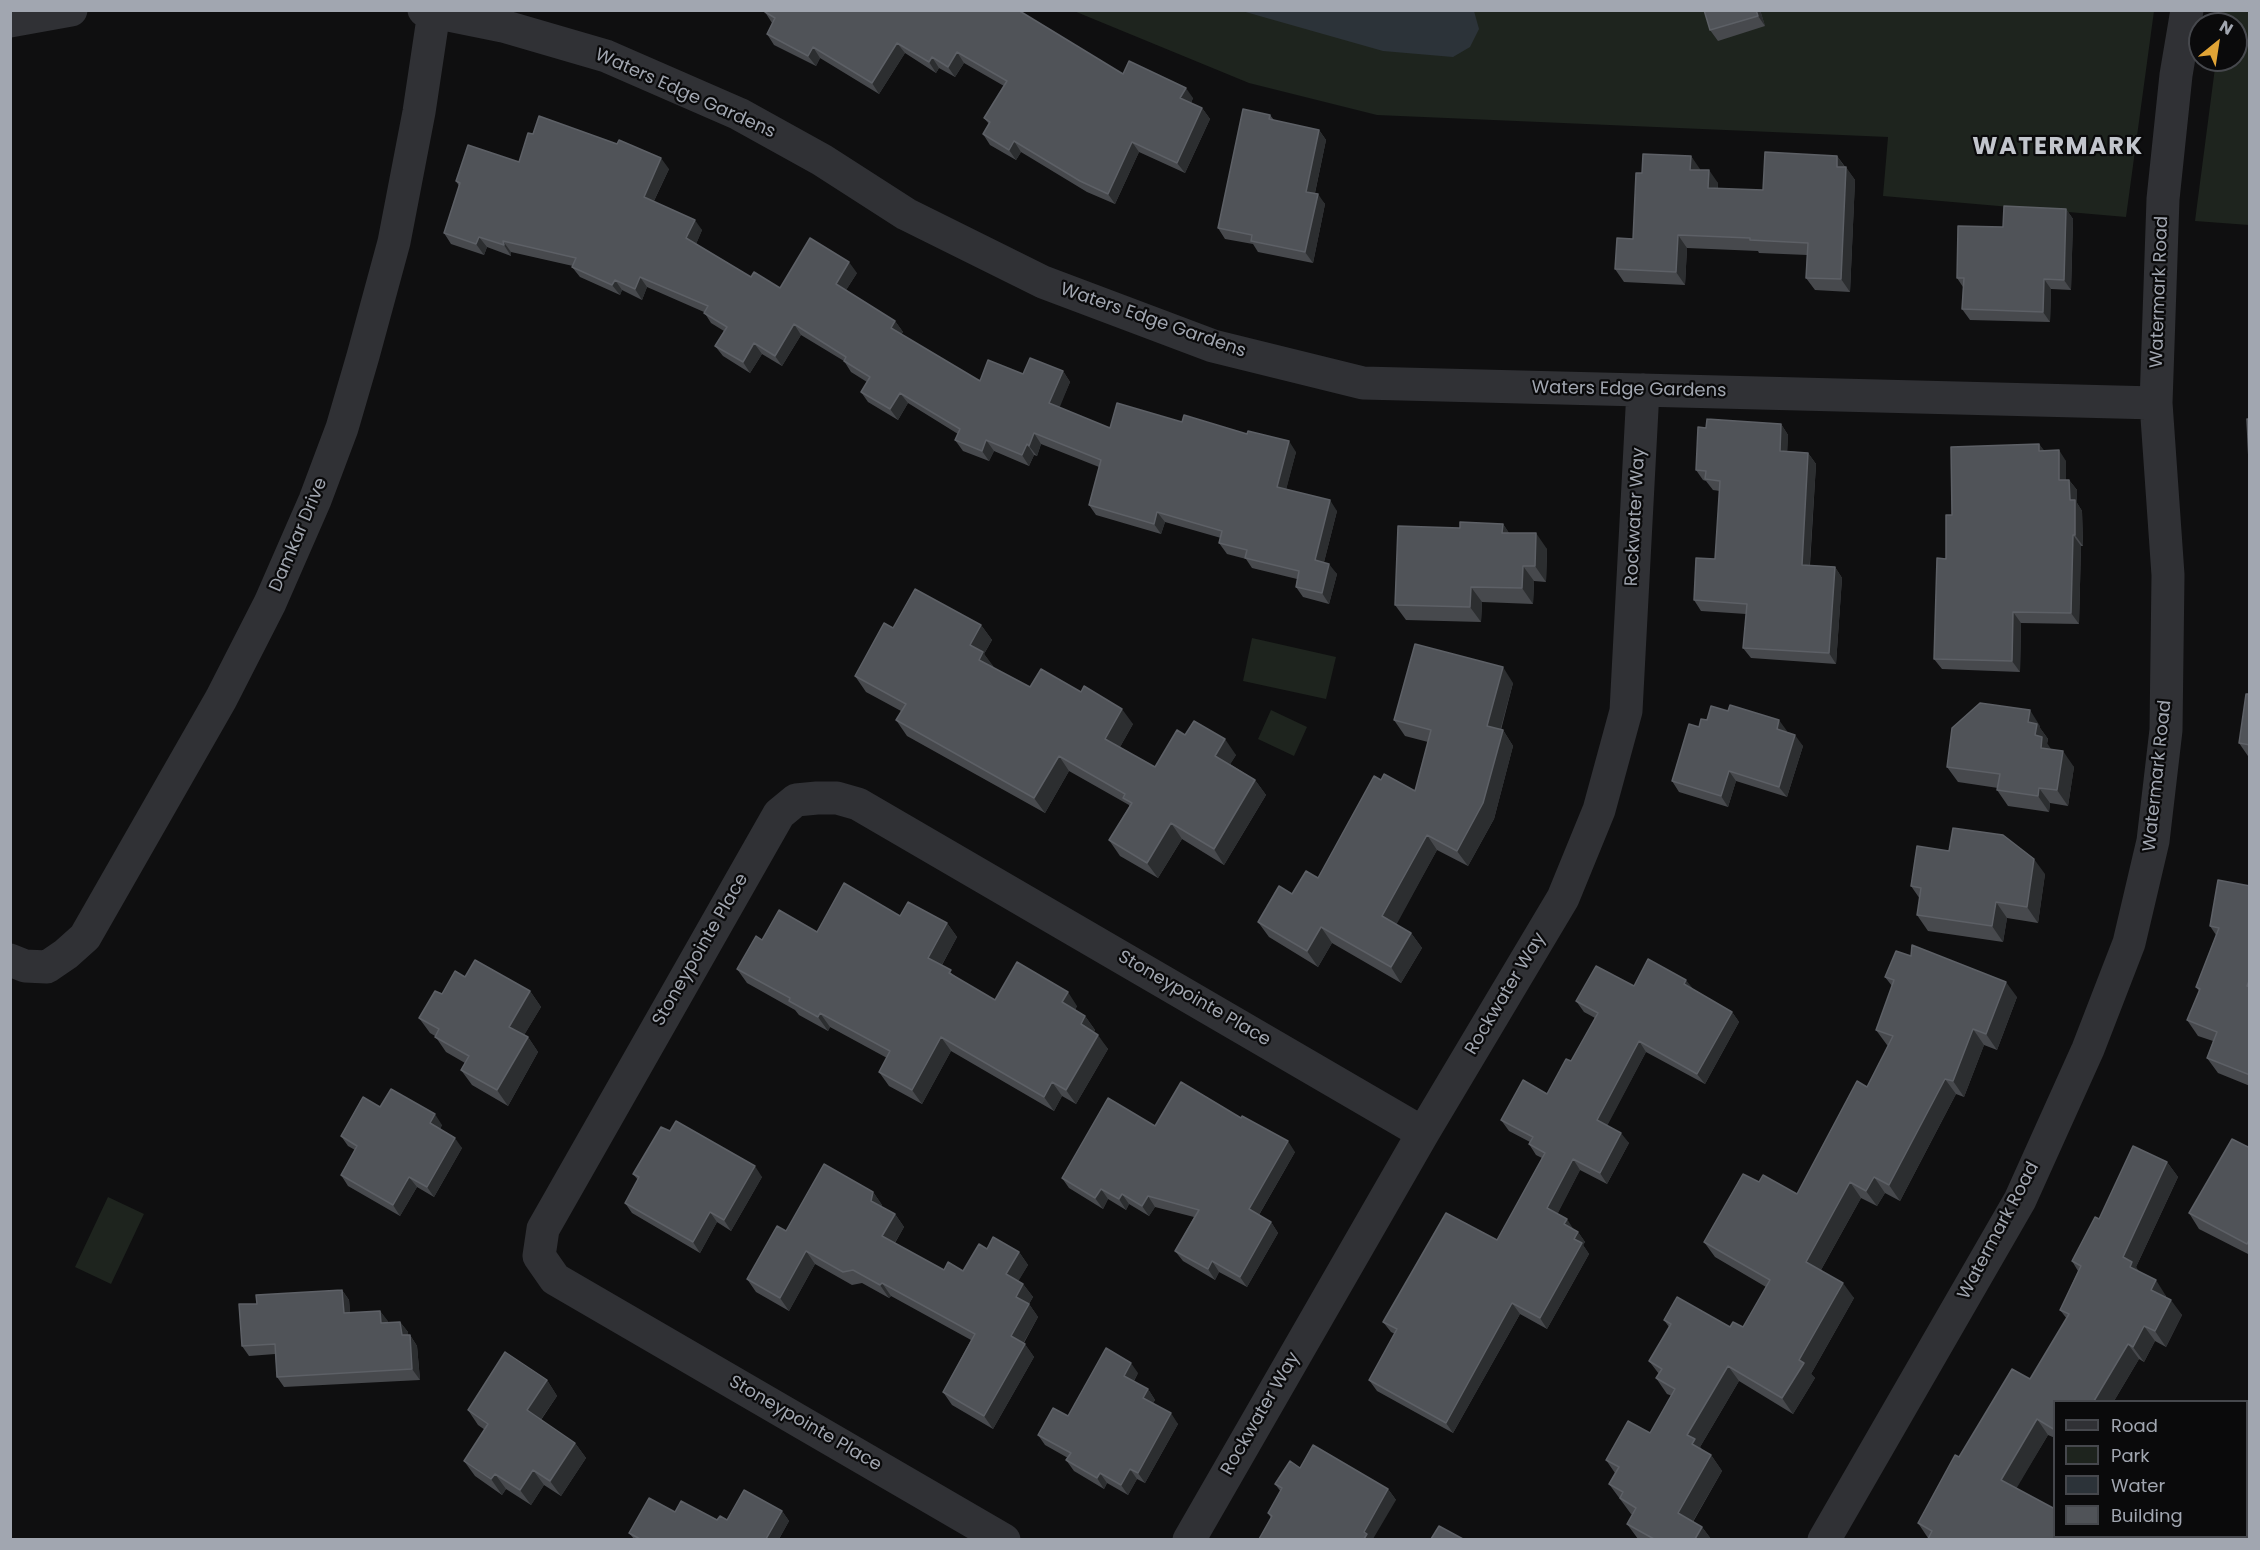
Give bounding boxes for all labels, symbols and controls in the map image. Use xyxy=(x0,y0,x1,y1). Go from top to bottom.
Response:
north arrow xyxy=(2188,12,2248,72)
text: N xyxy=(2215,15,2237,41)
street label: Waters Edge Gardens xyxy=(592,44,778,144)
district label: WATERMARK xyxy=(1972,134,2144,162)
street label: Watermark Road xyxy=(2147,215,2173,369)
street label: Waters Edge Gardens xyxy=(1057,279,1249,363)
street label: Waters Edge Gardens xyxy=(1531,377,1727,403)
street label: Rockwater Way xyxy=(1622,447,1650,587)
street label: Damkar Drive xyxy=(265,475,333,595)
street label: Watermark Road xyxy=(2139,699,2177,853)
street label: Stoneypointe Place xyxy=(648,870,754,1030)
street label: Rockwater Way xyxy=(1461,929,1551,1059)
street label: Stoneypointe Place xyxy=(1114,946,1274,1052)
street label: Watermark Road xyxy=(1954,1159,2044,1303)
street label: Rockwater Way xyxy=(1217,1349,1305,1479)
street label: Stoneypointe Place xyxy=(725,1371,885,1477)
legend xyxy=(2053,1400,2248,1538)
text: Road xyxy=(2111,1413,2158,1438)
text: Park xyxy=(2111,1443,2150,1468)
text: Water xyxy=(2111,1473,2165,1498)
text: Building xyxy=(2111,1503,2183,1528)

